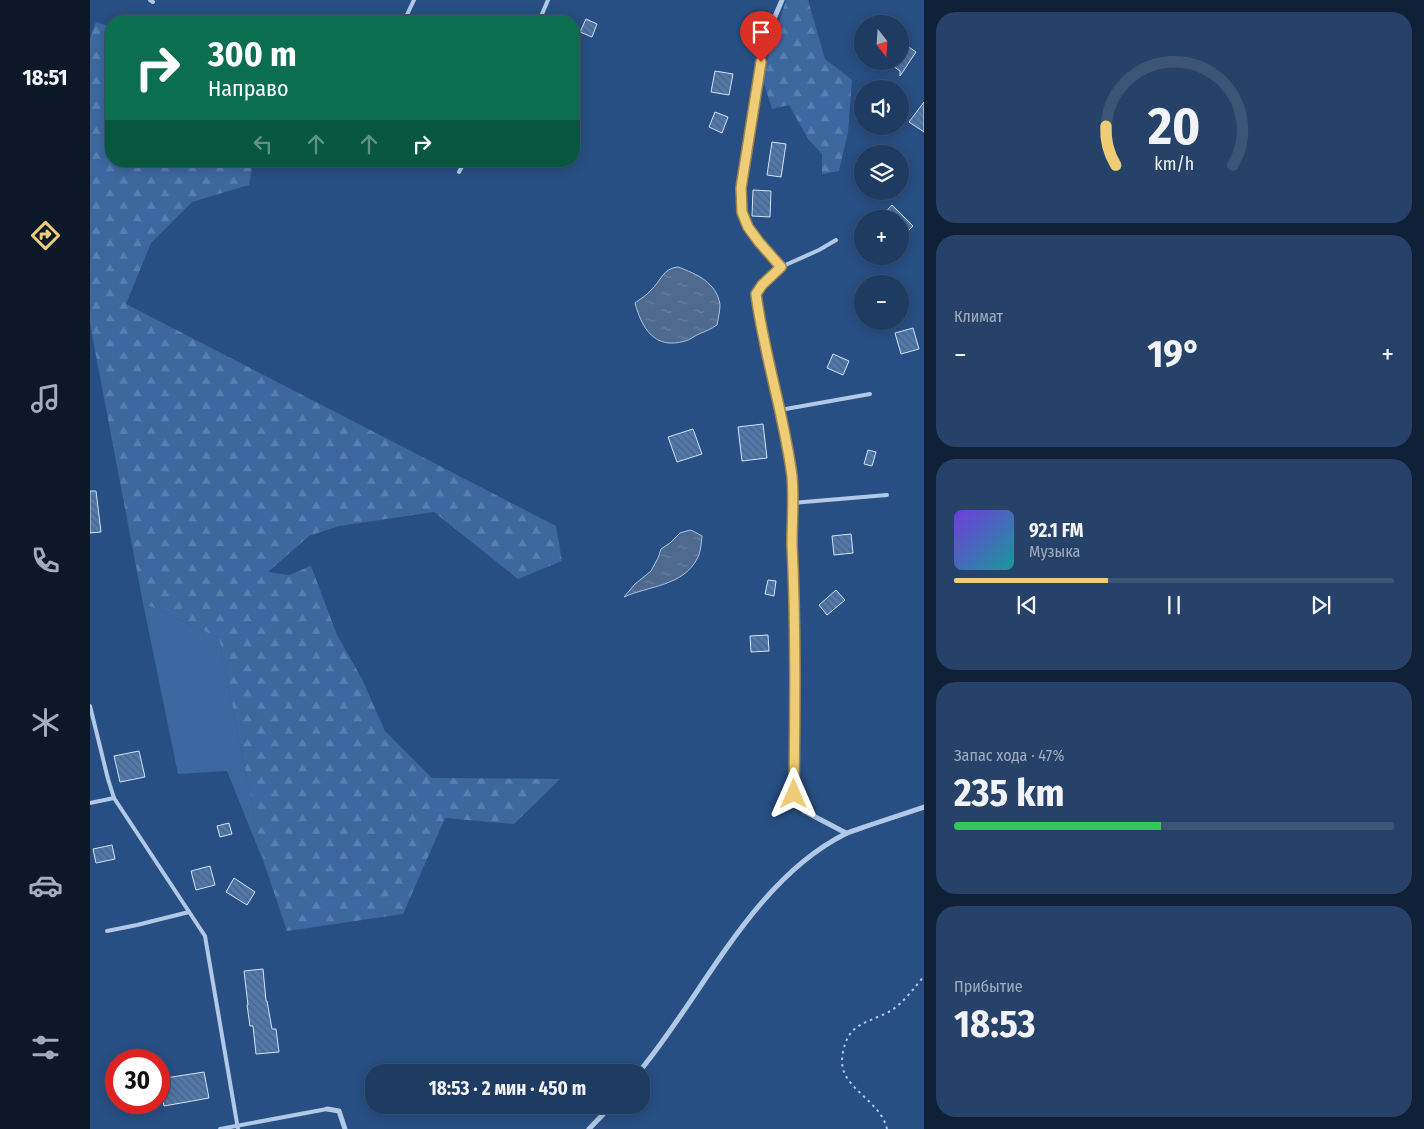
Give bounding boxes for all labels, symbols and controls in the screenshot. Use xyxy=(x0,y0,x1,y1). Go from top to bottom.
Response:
pin xyxy=(740,11,782,62)
north arrow xyxy=(854,15,909,70)
map controls xyxy=(854,15,909,330)
icon: arrive xyxy=(747,18,775,46)
text: 300 m xyxy=(208,33,297,75)
icon: right xyxy=(125,35,190,100)
text: 18:51 xyxy=(22,64,68,91)
text: Направо xyxy=(208,75,289,102)
button: sound xyxy=(854,80,909,135)
text: 20 xyxy=(1147,95,1200,158)
icon: left xyxy=(249,130,277,158)
icon: ahead xyxy=(302,130,330,158)
icon: ahead xyxy=(355,130,383,158)
icon: right xyxy=(408,130,436,158)
button: layers xyxy=(854,145,909,200)
text: km/h xyxy=(1154,153,1194,175)
button: + xyxy=(854,210,909,265)
icon: directions xyxy=(28,218,63,253)
button: − xyxy=(854,275,909,330)
text: Климат xyxy=(954,307,1003,326)
text: 19° xyxy=(1147,331,1201,377)
text: − xyxy=(954,338,967,371)
text: + xyxy=(1381,338,1394,371)
icon: music xyxy=(28,381,63,416)
text: 92.1 FM xyxy=(1029,519,1083,542)
text: Музыка xyxy=(1029,542,1080,561)
icon: phone xyxy=(28,543,63,578)
icon: previous xyxy=(1013,591,1041,619)
icon: pause xyxy=(1160,591,1188,619)
icon: next xyxy=(1307,591,1335,619)
icon: climate xyxy=(28,705,63,740)
text: Запас хода · 47% xyxy=(954,746,1064,765)
position arrow xyxy=(767,767,819,819)
text: 235 km xyxy=(954,770,1064,816)
icon: car xyxy=(28,868,63,903)
text: Прибытие xyxy=(954,977,1023,996)
text: 18:53 xyxy=(954,1001,1035,1047)
icon: filters xyxy=(28,1030,63,1065)
speed limit sign: 30 xyxy=(105,1049,170,1114)
text: 18:53 · 2 мин · 450 m xyxy=(429,1077,586,1100)

